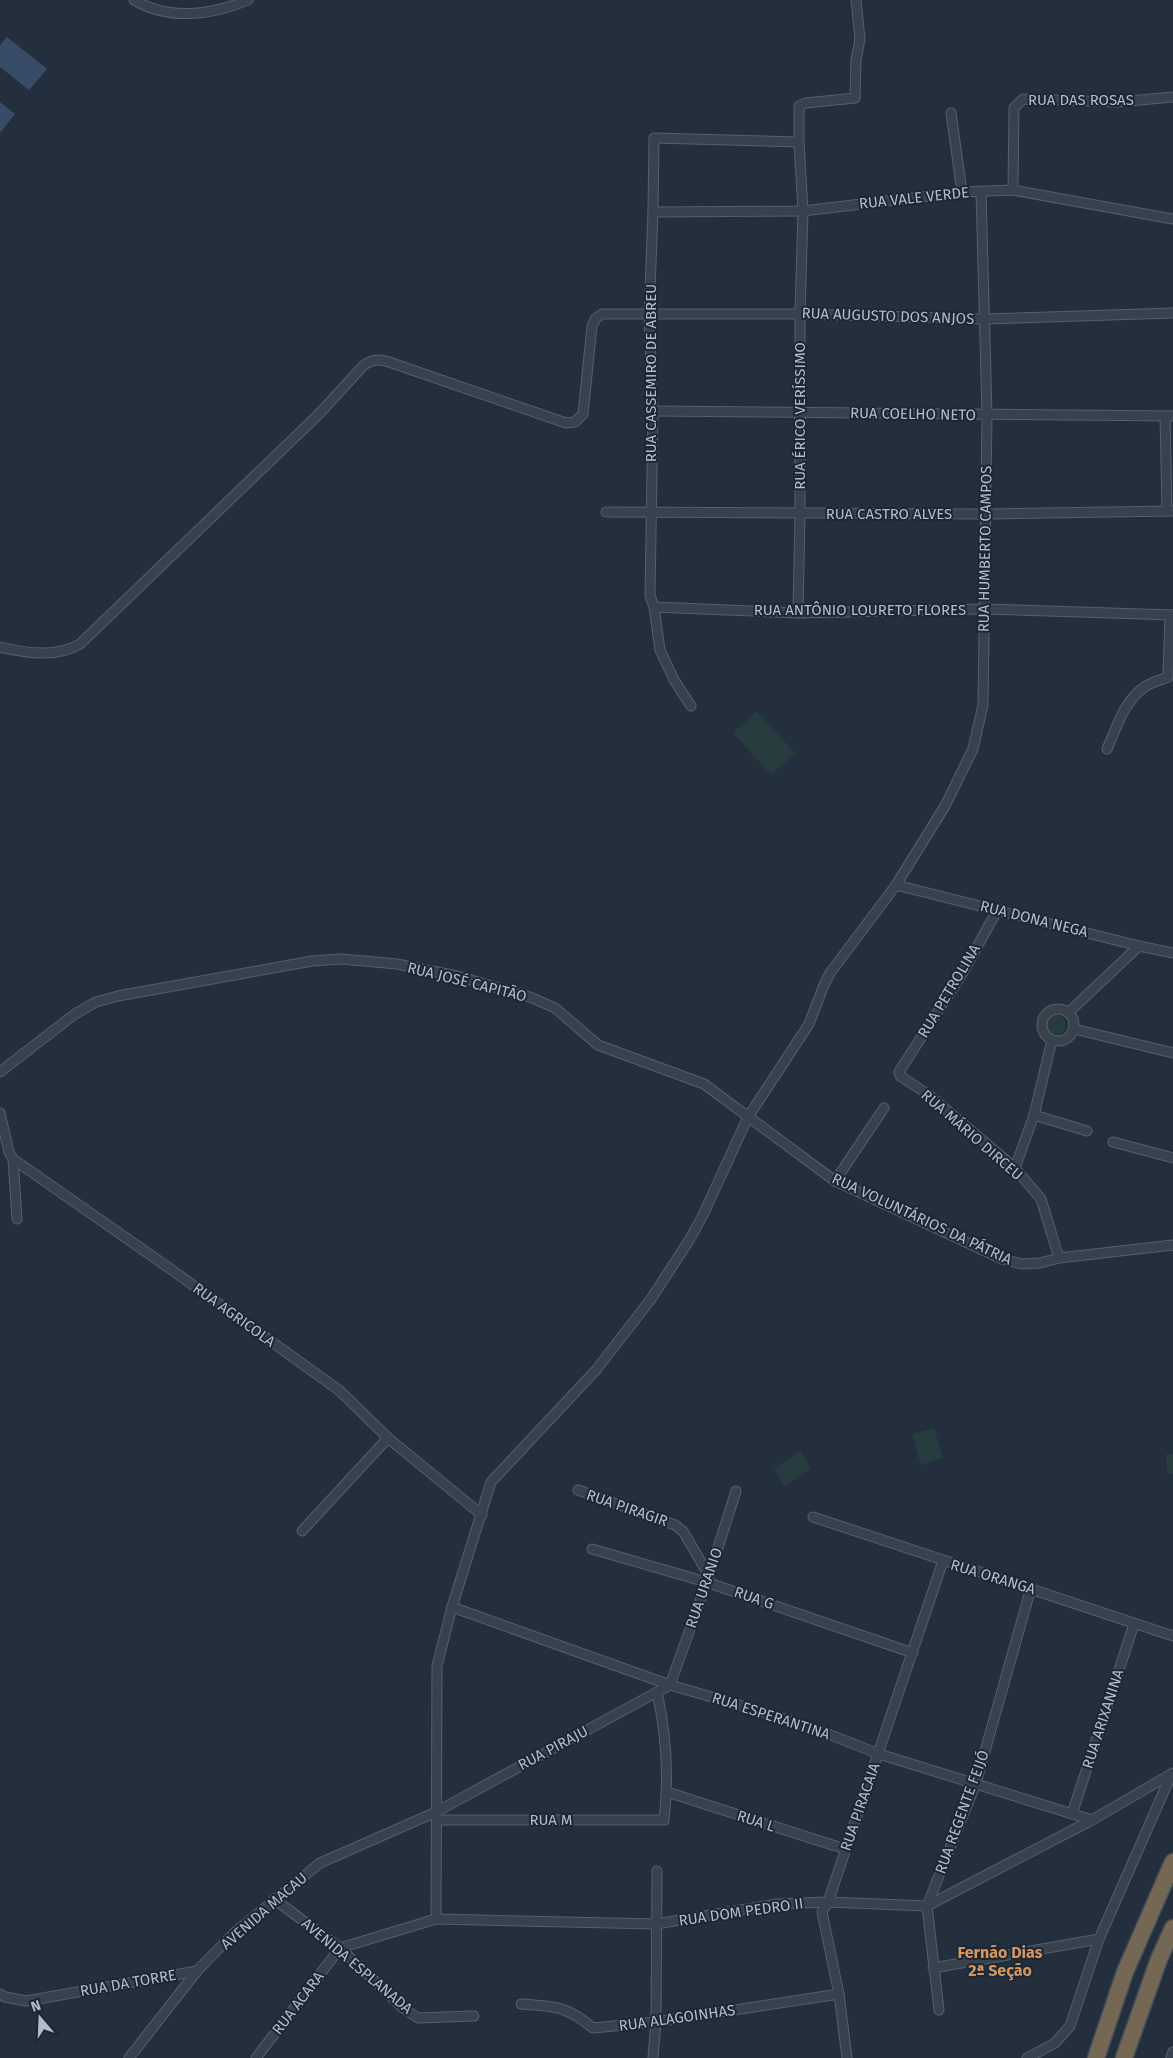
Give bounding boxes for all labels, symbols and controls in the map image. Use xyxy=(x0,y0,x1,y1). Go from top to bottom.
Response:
street label: RUA DAS ROSAS xyxy=(1028,91,1134,109)
street label: RUA VALE VERDE xyxy=(858,183,970,213)
street label: RUA CASSEMIRO DE ABREU xyxy=(642,284,660,462)
street label: RUA AUGUSTO DOS ANJOS xyxy=(801,304,975,328)
street label: RUA ÉRICO VERÍSSIMO xyxy=(791,342,809,490)
street label: RUA COELHO NETO xyxy=(850,404,976,424)
street label: RUA HUMBERTO CAMPOS xyxy=(975,466,995,632)
street label: RUA CASTRO ALVES xyxy=(826,505,952,523)
street label: RUA ANTÔNIO LOURETO FLORES xyxy=(754,601,966,619)
street label: RUA DONA NEGA xyxy=(978,897,1090,941)
street label: RUA PETROLINA xyxy=(914,941,984,1041)
street label: RUA JOSÉ CAPITÃO xyxy=(405,958,529,1006)
street label: RUA MÁRIO DIRCEU xyxy=(917,1086,1027,1184)
street label: RUA VOLUNTÁRIOS DA PÁTRIA xyxy=(829,1169,1015,1269)
street label: RUA AGRICOLA xyxy=(189,1279,279,1351)
street label: RUA PIRAGIR xyxy=(584,1486,670,1530)
street label: RUA URANIO xyxy=(682,1545,726,1631)
street label: RUA ORANGA xyxy=(948,1556,1038,1599)
street label: RUA G xyxy=(732,1583,776,1613)
street label: RUA ARIXANINA xyxy=(1078,1667,1128,1771)
street label: RUA ESPERANTINA xyxy=(710,1688,833,1744)
street label: RUA PIRAJU xyxy=(515,1722,591,1774)
street label: RUA REGENTE FEIJÓ xyxy=(931,1748,993,1876)
street label: RUA PIRACAIA xyxy=(837,1760,884,1853)
street label: RUA L xyxy=(735,1806,778,1836)
street label: RUA M xyxy=(530,1811,573,1829)
street label: AVENIDA MACAU xyxy=(217,1869,311,1953)
street label: RUA DOM PEDRO II xyxy=(678,1894,804,1930)
street label: AVENIDA ESPLANADA xyxy=(298,1914,416,2018)
district label: Fernão Dias 2ª Seção xyxy=(958,1943,1043,1981)
street label: RUA DA TORRE xyxy=(79,1966,177,2000)
street label: RUA ACARA xyxy=(268,1968,328,2038)
north arrow xyxy=(15,1993,65,2043)
text: N xyxy=(29,1997,43,2016)
street label: RUA ALAGOINHAS xyxy=(618,2001,736,2035)

